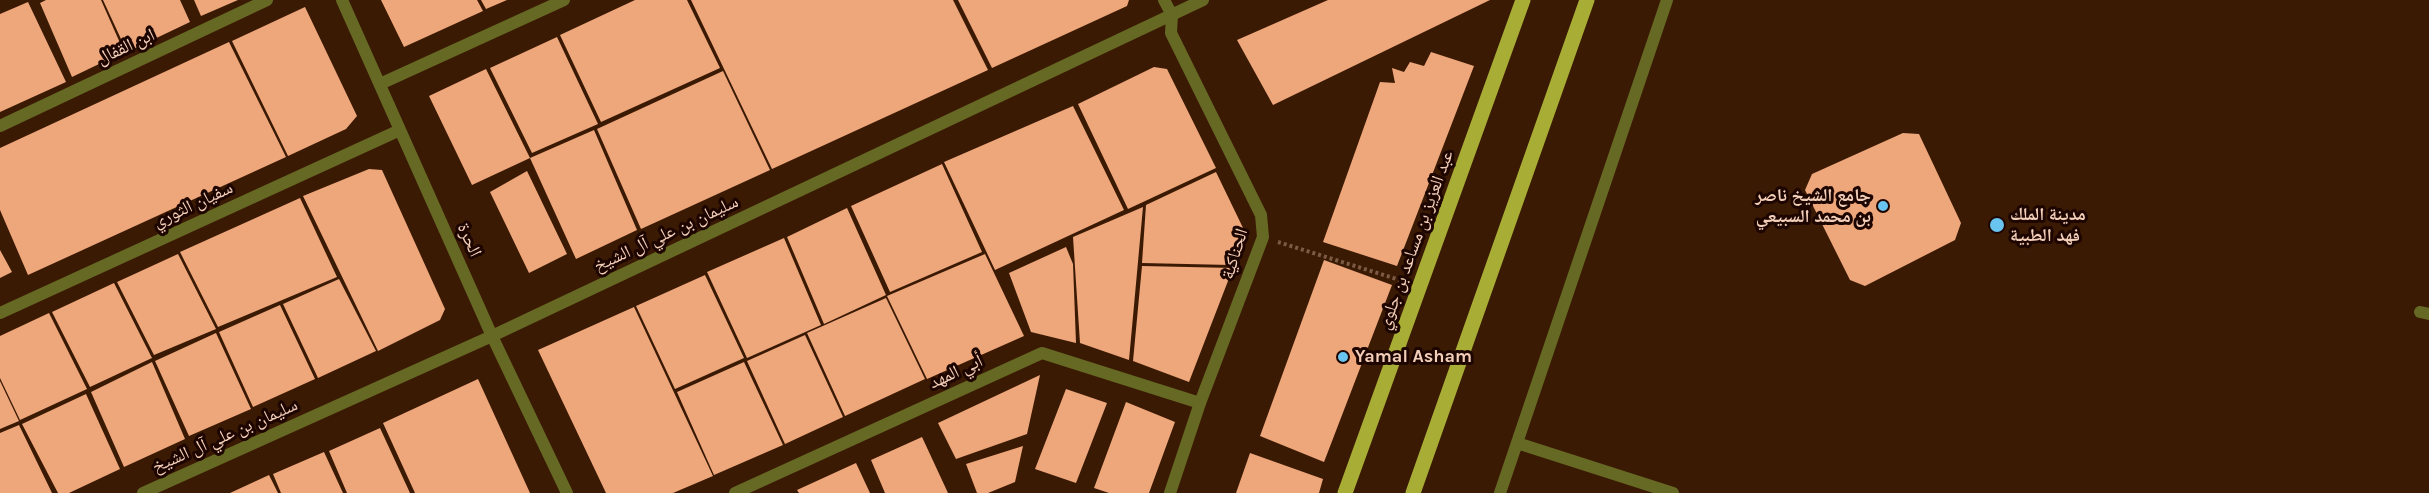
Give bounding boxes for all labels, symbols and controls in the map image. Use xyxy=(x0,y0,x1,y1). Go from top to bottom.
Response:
street label: ابن القفال xyxy=(94,24,158,70)
street label: عبد العزيز بن مساعد بن جلوي xyxy=(1373,147,1459,333)
street label: سفيان الثوري xyxy=(150,177,236,233)
place label: جامع الشيخ ناصر بن محمد السبيعي xyxy=(1755,185,1871,228)
street label: سليمان بن علي آل الشيخ xyxy=(590,191,742,277)
marker: جامع الشيخ ناصر بن محمد السبيعي xyxy=(1876,199,1890,213)
place label: مدينة الملك فهد الطبية xyxy=(2010,204,2086,246)
marker: مدينة الملك فهد الطبية xyxy=(1988,216,2006,234)
street label: الحرة xyxy=(452,220,486,260)
street label: الحناكية xyxy=(1217,226,1253,282)
place label: Yamal Asham xyxy=(1355,346,1472,368)
street label: أبي المهد xyxy=(926,350,986,394)
marker: Yamal Asham xyxy=(1336,350,1350,364)
street label: سليمان بن علي آل الشيخ xyxy=(149,394,301,478)

